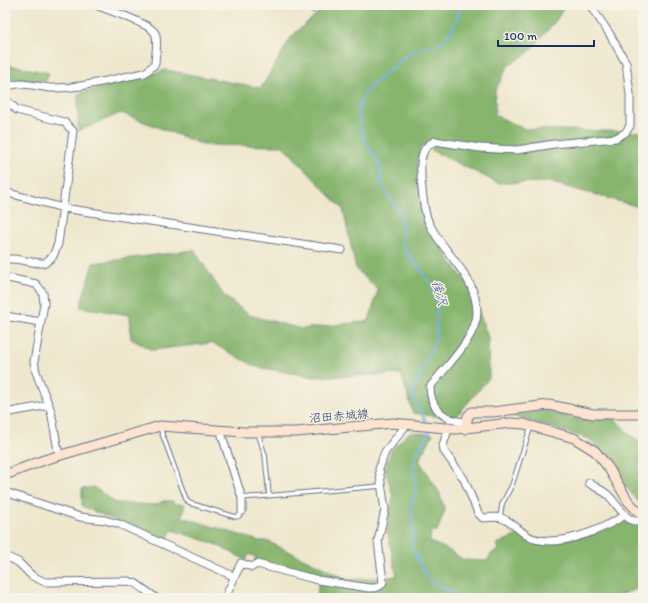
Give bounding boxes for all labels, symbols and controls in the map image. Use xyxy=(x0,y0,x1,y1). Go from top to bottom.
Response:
scale bar xyxy=(498,22,594,48)
text: 100 m xyxy=(504,29,537,43)
water label: 後沢 xyxy=(429,278,451,308)
street label: 沼田赤城線 xyxy=(308,406,370,426)

